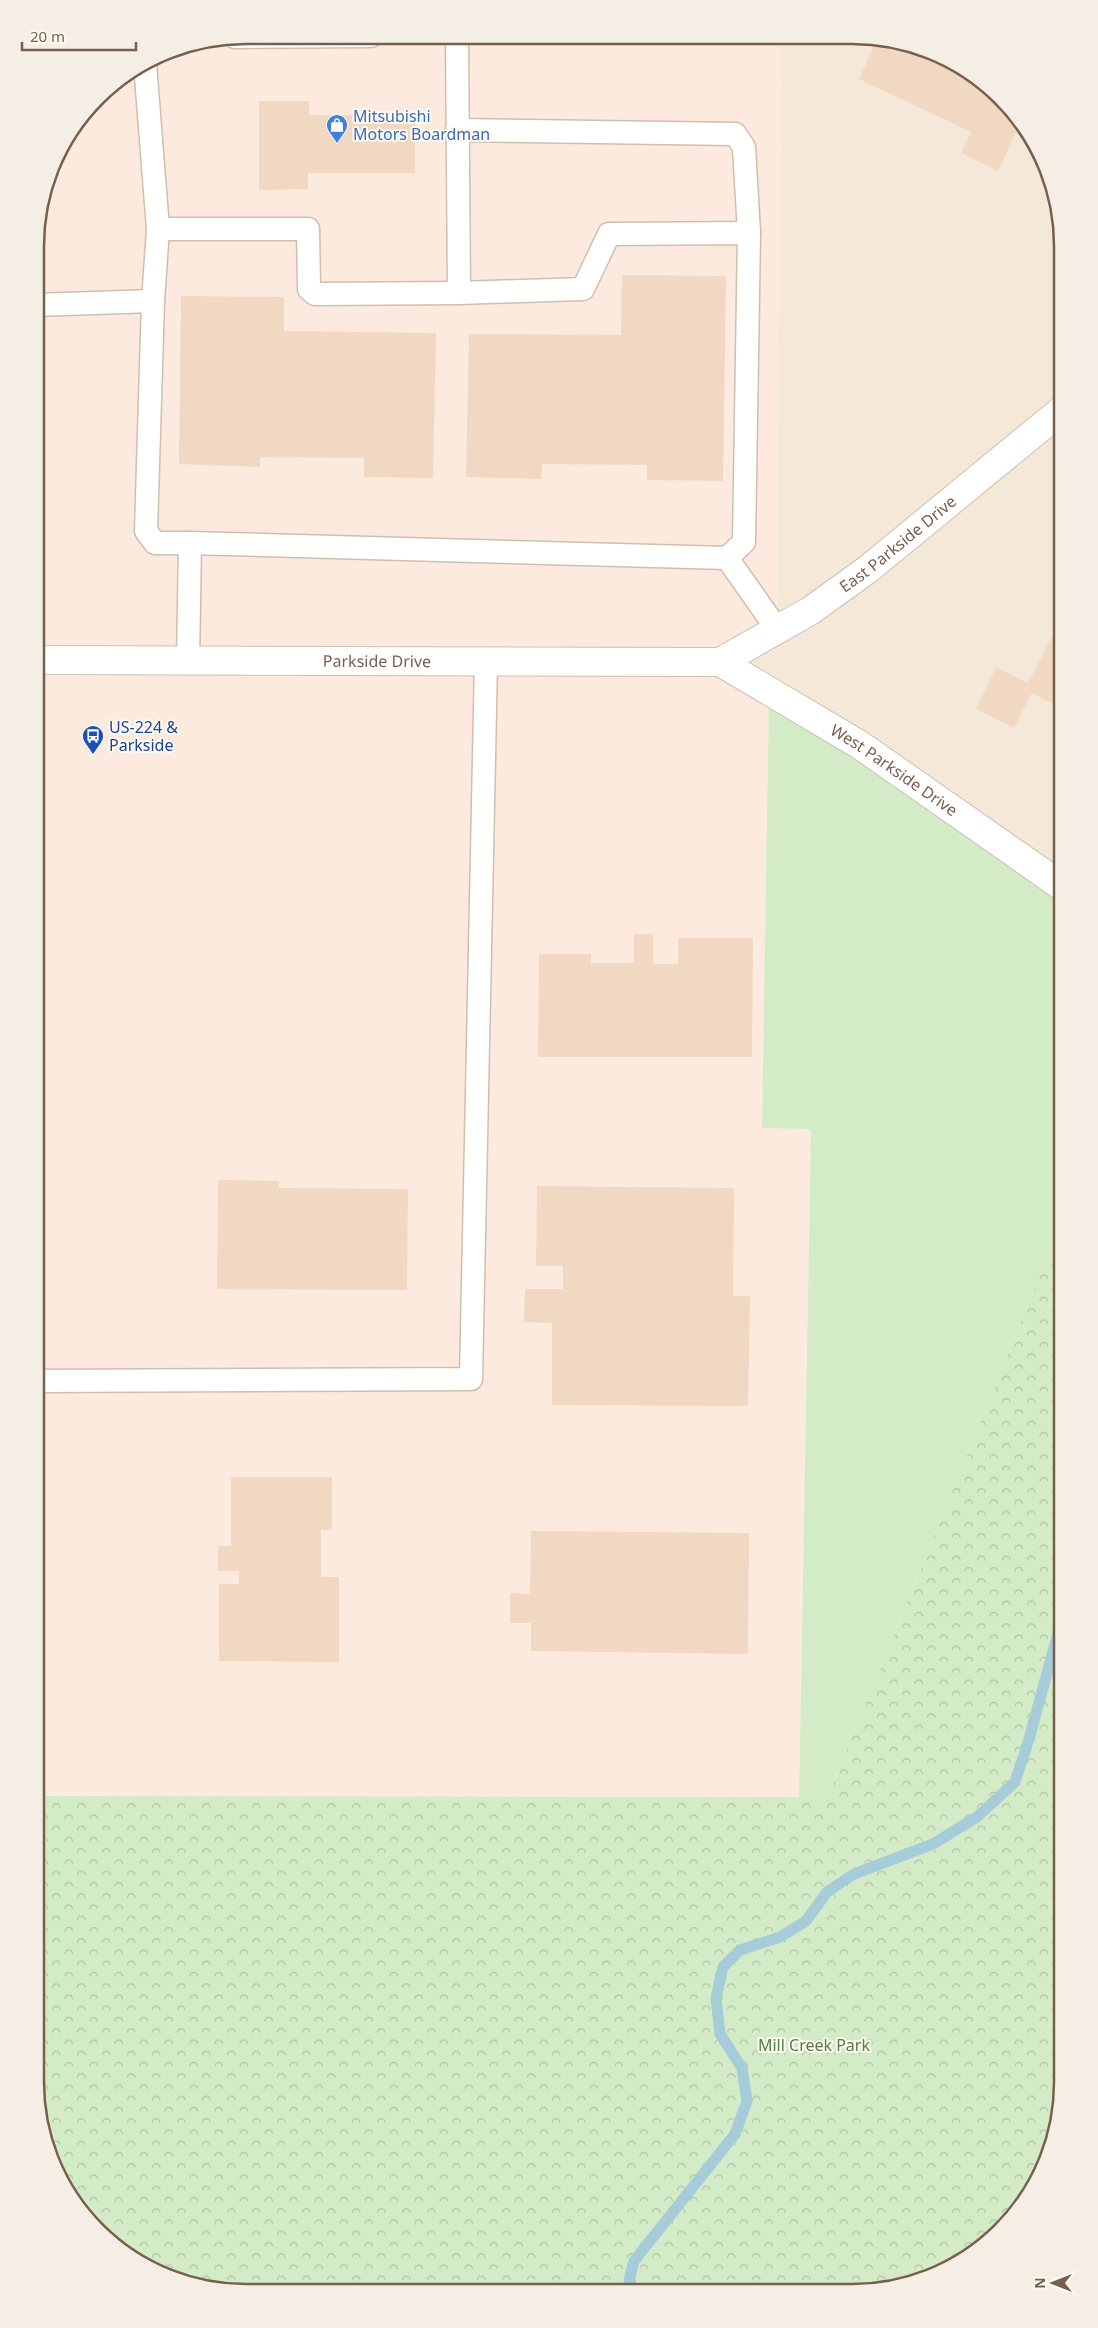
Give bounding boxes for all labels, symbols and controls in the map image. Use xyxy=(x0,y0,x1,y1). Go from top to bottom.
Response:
scale bar xyxy=(22,20,136,52)
text: 20 m xyxy=(30,26,65,46)
place label: Mitsubishi Motors Boardman xyxy=(353,105,490,145)
shop icon: Mitsubishi Motors Boardman xyxy=(325,113,349,144)
street label: East Parkside Drive xyxy=(835,490,961,597)
street label: Parkside Drive xyxy=(323,650,431,672)
place label: US-224 & Parkside xyxy=(109,716,178,756)
street label: West Parkside Drive xyxy=(826,719,962,821)
bus stop icon: US-224 & Parkside xyxy=(81,724,105,755)
park label: Mill Creek Park xyxy=(758,2034,870,2056)
north arrow xyxy=(1028,2258,1078,2308)
text: N xyxy=(1030,2277,1049,2289)

